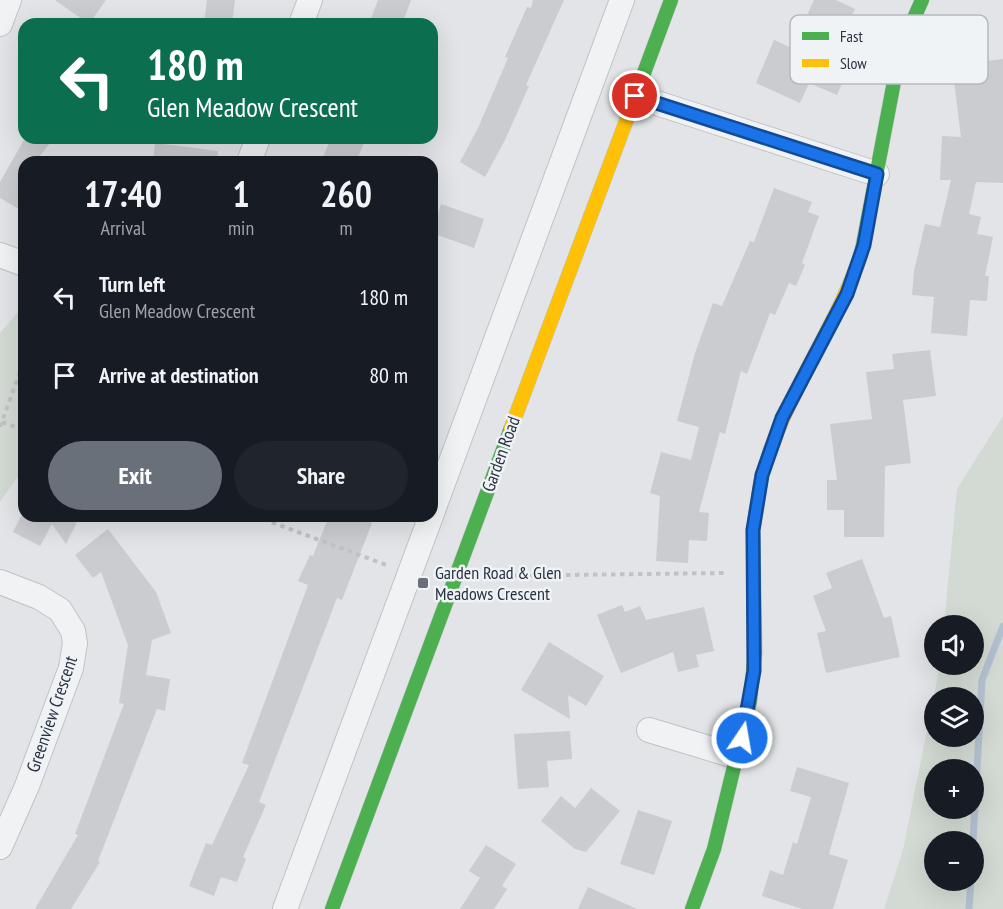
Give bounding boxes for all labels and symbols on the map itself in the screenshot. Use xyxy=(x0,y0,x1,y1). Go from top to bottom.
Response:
legend xyxy=(790,15,988,84)
text: Fast xyxy=(840,26,863,46)
text: Slow xyxy=(840,53,867,73)
pin xyxy=(609,70,660,121)
street label: Garden Road xyxy=(476,413,525,495)
place label: Garden Road & Glen Meadows Crescent xyxy=(435,561,561,605)
marker: Garden Road & Glen Meadows Crescent xyxy=(416,576,430,590)
street label: Greenview Crescent xyxy=(21,653,82,775)
position arrow xyxy=(710,706,774,770)

